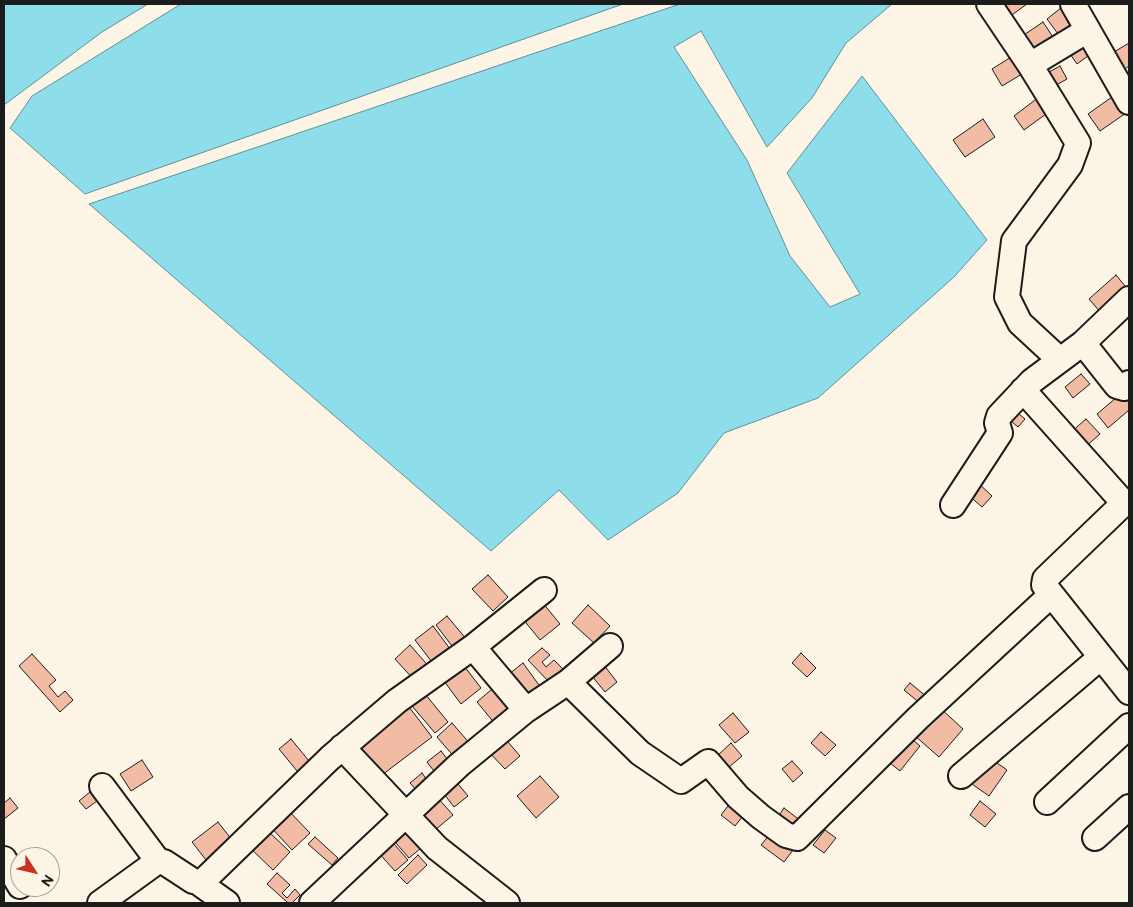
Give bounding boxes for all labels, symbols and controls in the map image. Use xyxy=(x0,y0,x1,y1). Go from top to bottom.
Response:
north arrow xyxy=(10,847,60,897)
text: N xyxy=(37,871,57,889)

